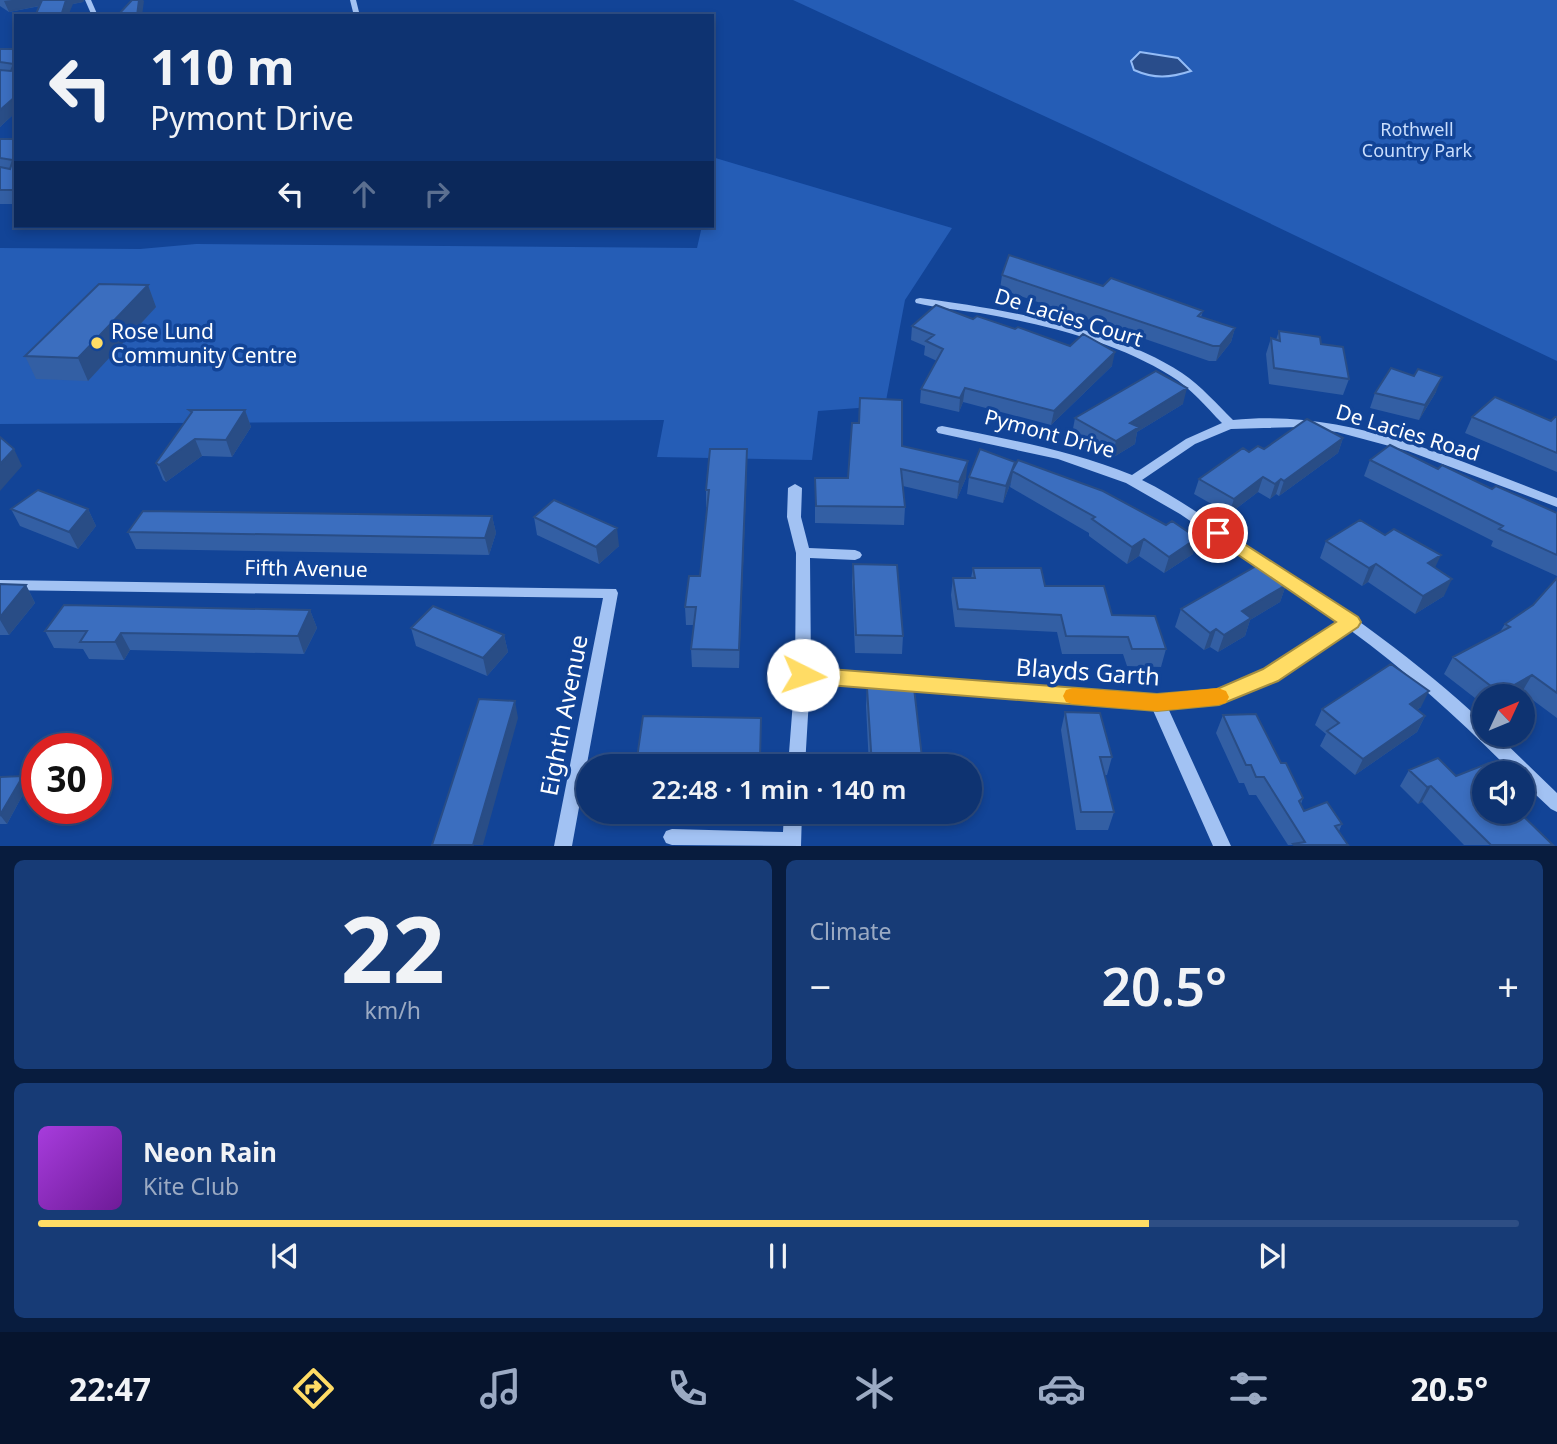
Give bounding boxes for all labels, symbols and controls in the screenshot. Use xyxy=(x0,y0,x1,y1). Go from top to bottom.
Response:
text: 110 m xyxy=(150,33,295,99)
icon: left xyxy=(35,42,126,133)
text: Pymont Drive xyxy=(150,96,354,139)
park label: Rothwell Country Park xyxy=(1362,117,1473,162)
icon: left xyxy=(272,175,310,213)
icon: ahead xyxy=(345,175,383,213)
icon: right xyxy=(418,175,456,213)
street label: De Lacies Court xyxy=(992,281,1147,353)
place label: Rose Lund Community Centre xyxy=(111,317,297,369)
marker: Rose Lund Community Centre xyxy=(89,335,105,351)
street label: De Lacies Road xyxy=(1333,397,1483,467)
street label: Pymont Drive xyxy=(982,402,1118,464)
pin xyxy=(1188,503,1248,563)
icon: arrive xyxy=(1199,514,1237,552)
street label: Fifth Avenue xyxy=(244,553,368,583)
street label: Eighth Avenue xyxy=(531,632,595,798)
position arrow xyxy=(766,638,840,712)
street label: Blayds Garth xyxy=(1015,650,1161,692)
north arrow xyxy=(1472,684,1535,747)
map controls xyxy=(1472,684,1535,824)
speed limit sign: 30 xyxy=(21,733,112,824)
button: sound xyxy=(1472,761,1535,824)
text: 22:48 · 1 min · 140 m xyxy=(652,771,906,807)
text: 22 xyxy=(341,886,445,1010)
text: Climate xyxy=(810,915,892,947)
text: 20.5° xyxy=(1101,950,1227,1021)
text: − xyxy=(810,960,831,1012)
text: + xyxy=(1497,960,1519,1012)
text: km/h xyxy=(364,994,421,1026)
text: Neon Rain xyxy=(143,1134,277,1170)
text: Kite Club xyxy=(143,1170,239,1202)
icon: previous xyxy=(266,1237,304,1275)
icon: pause xyxy=(759,1237,797,1275)
icon: next xyxy=(1253,1237,1291,1275)
icon: directions xyxy=(289,1364,338,1413)
icon: music xyxy=(476,1364,525,1413)
icon: phone xyxy=(663,1364,712,1413)
icon: climate xyxy=(850,1364,899,1413)
icon: car xyxy=(1037,1364,1086,1413)
icon: filters xyxy=(1224,1364,1273,1413)
text: 22:47 xyxy=(69,1367,151,1410)
text: 20.5° xyxy=(1411,1367,1488,1410)

